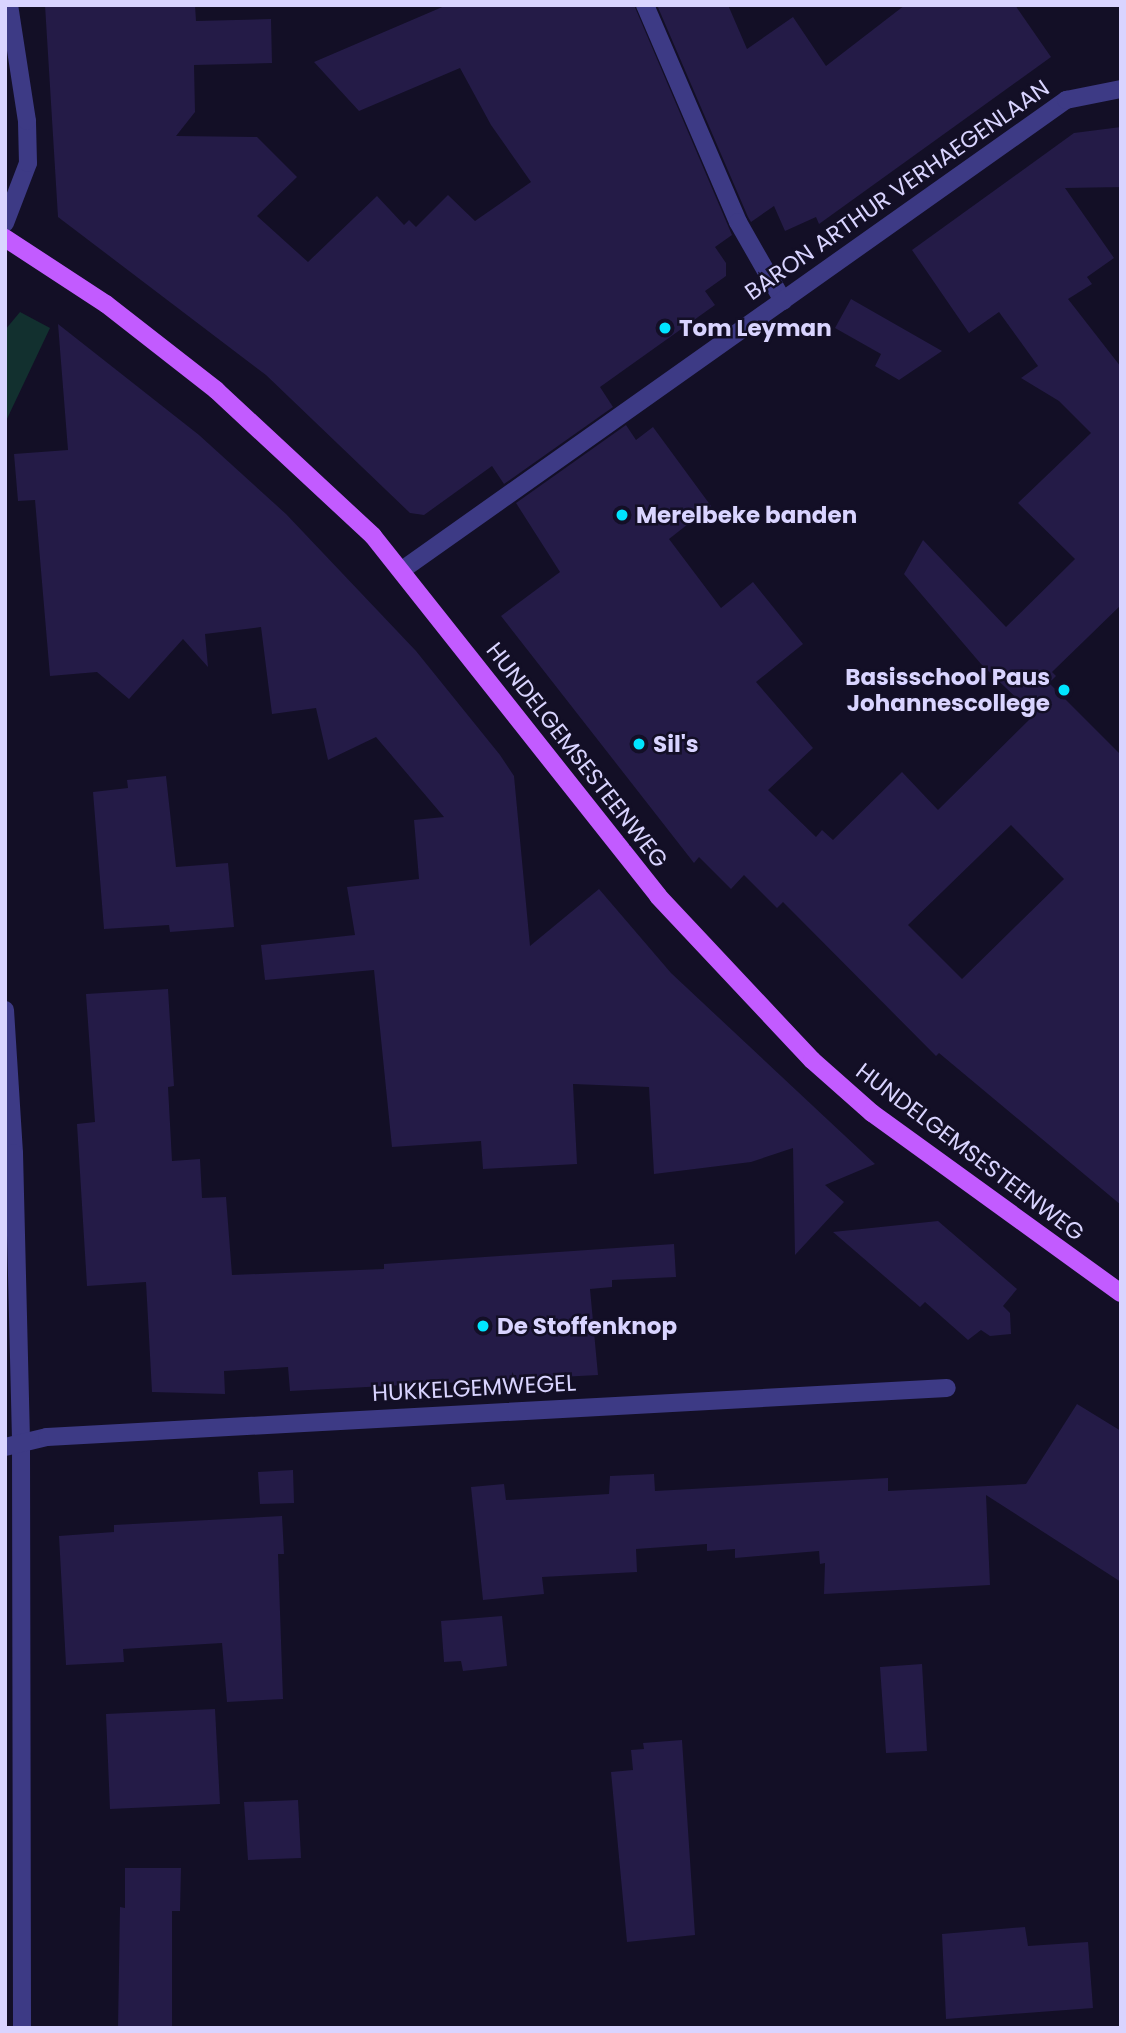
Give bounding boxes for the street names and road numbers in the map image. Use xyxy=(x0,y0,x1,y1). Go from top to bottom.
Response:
street label: BARON ARTHUR VERHAEGENLAAN xyxy=(740,74,1054,306)
street label: HUNDELGEMSESTEENWEG xyxy=(480,637,674,873)
street label: HUNDELGEMSESTEENWEG xyxy=(851,1057,1089,1247)
street label: HUKKELGEMWEGEL xyxy=(371,1369,577,1407)

